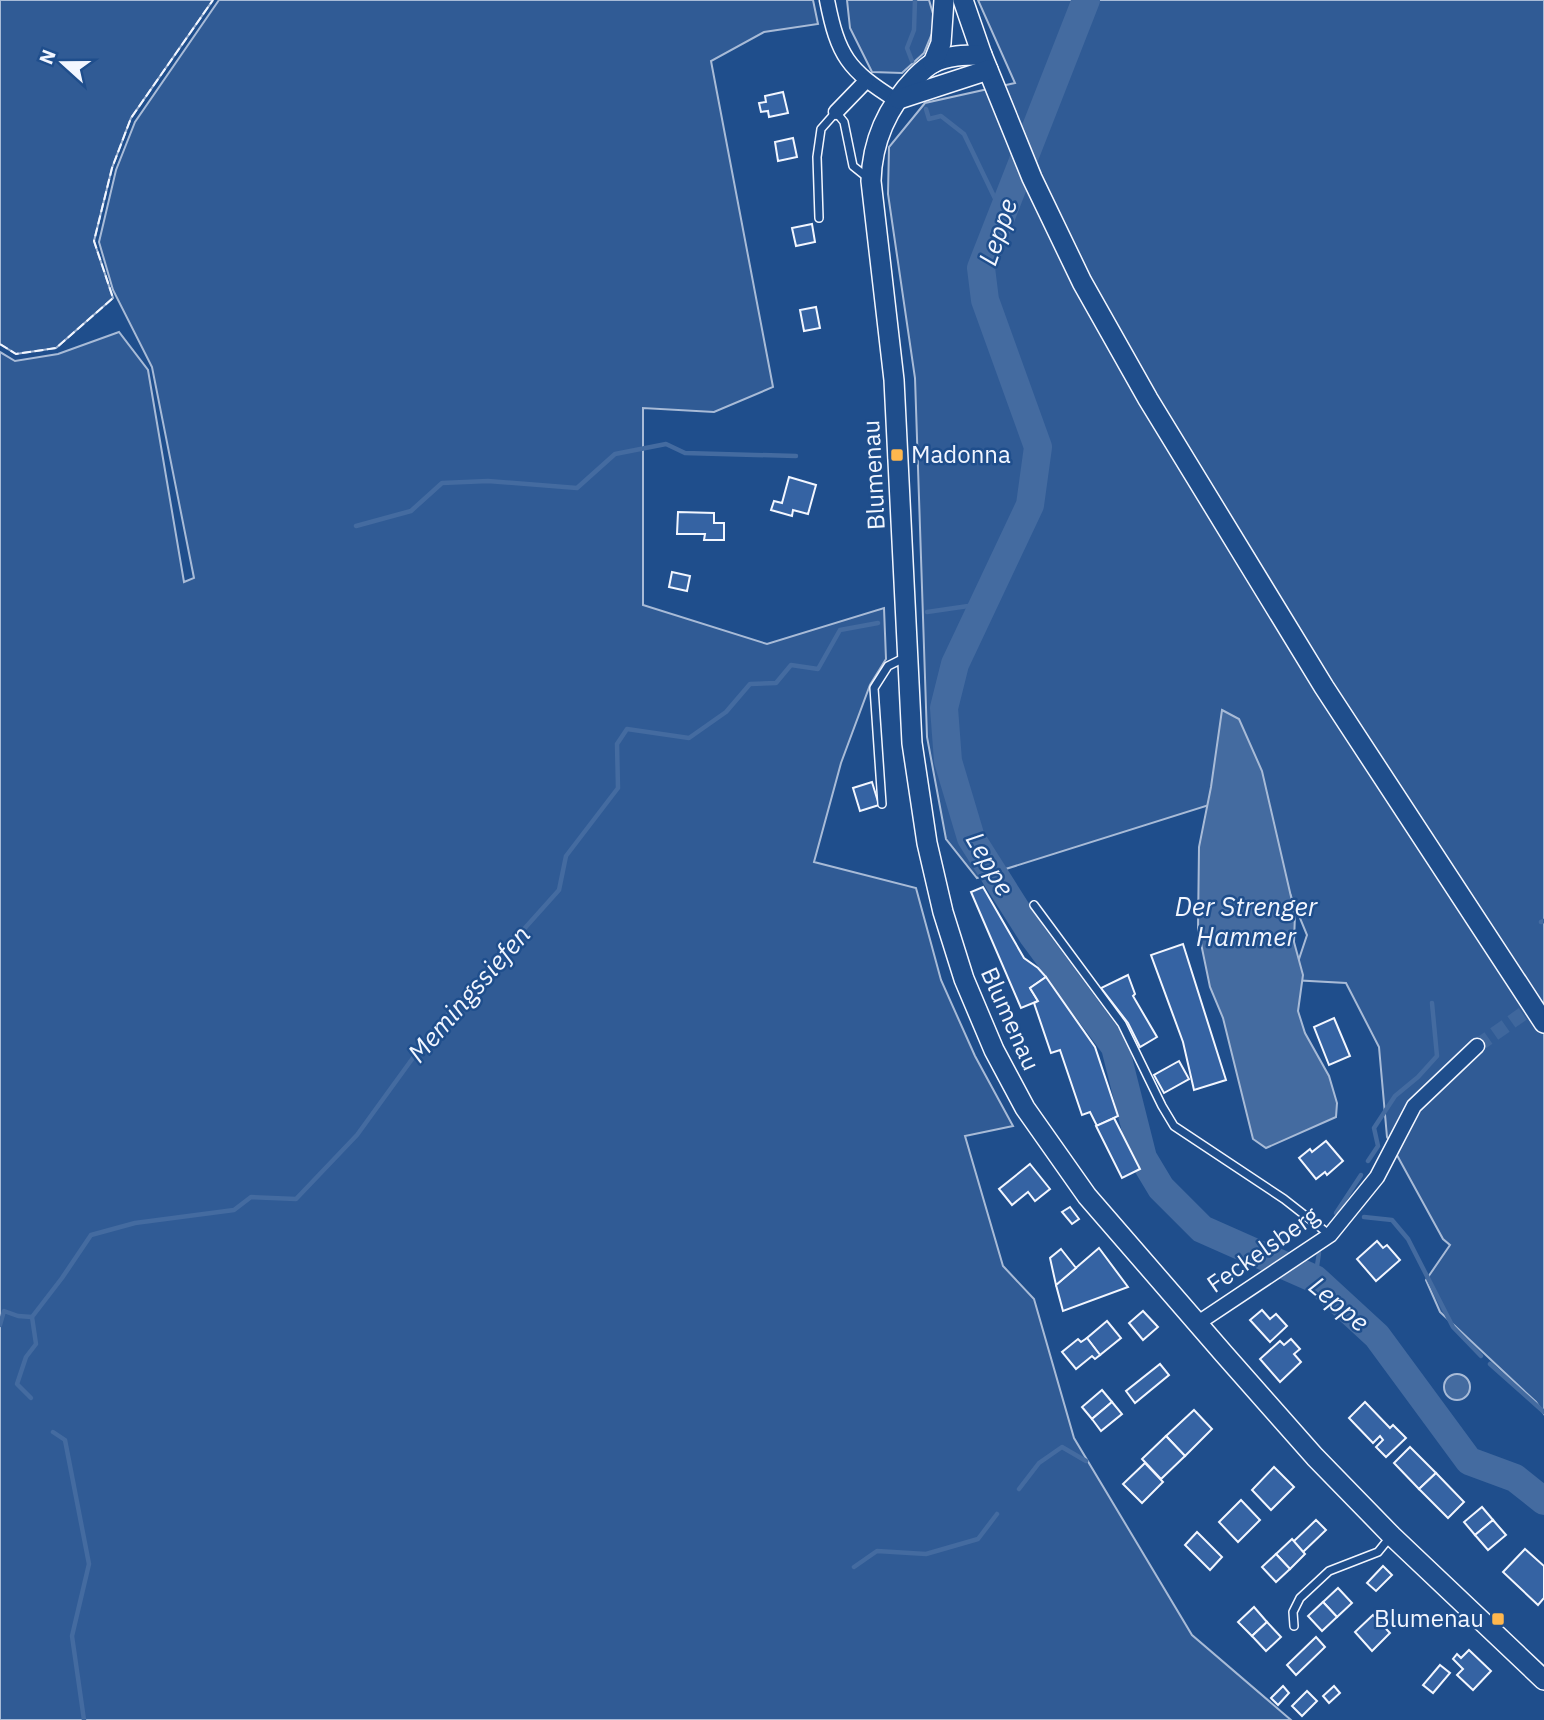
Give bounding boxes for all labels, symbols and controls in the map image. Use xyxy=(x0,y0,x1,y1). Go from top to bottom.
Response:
north arrow xyxy=(28,28,98,98)
text: N xyxy=(33,46,61,68)
water label: Leppe xyxy=(970,194,1024,270)
street label: Blumenau xyxy=(854,419,892,531)
place label: Madonna xyxy=(911,438,1011,470)
marker: Madonna xyxy=(889,447,905,463)
water label: Leppe xyxy=(959,825,1023,902)
water label: Der Strenger Hammer xyxy=(1175,889,1319,953)
water label: Memingssiefen xyxy=(399,918,537,1069)
street label: Blumenau xyxy=(974,962,1048,1075)
street label: Feckelsberg xyxy=(1200,1199,1325,1299)
water label: Leppe xyxy=(1302,1268,1377,1338)
place label: Blumenau xyxy=(1374,1602,1484,1634)
marker: Blumenau xyxy=(1490,1611,1506,1627)

